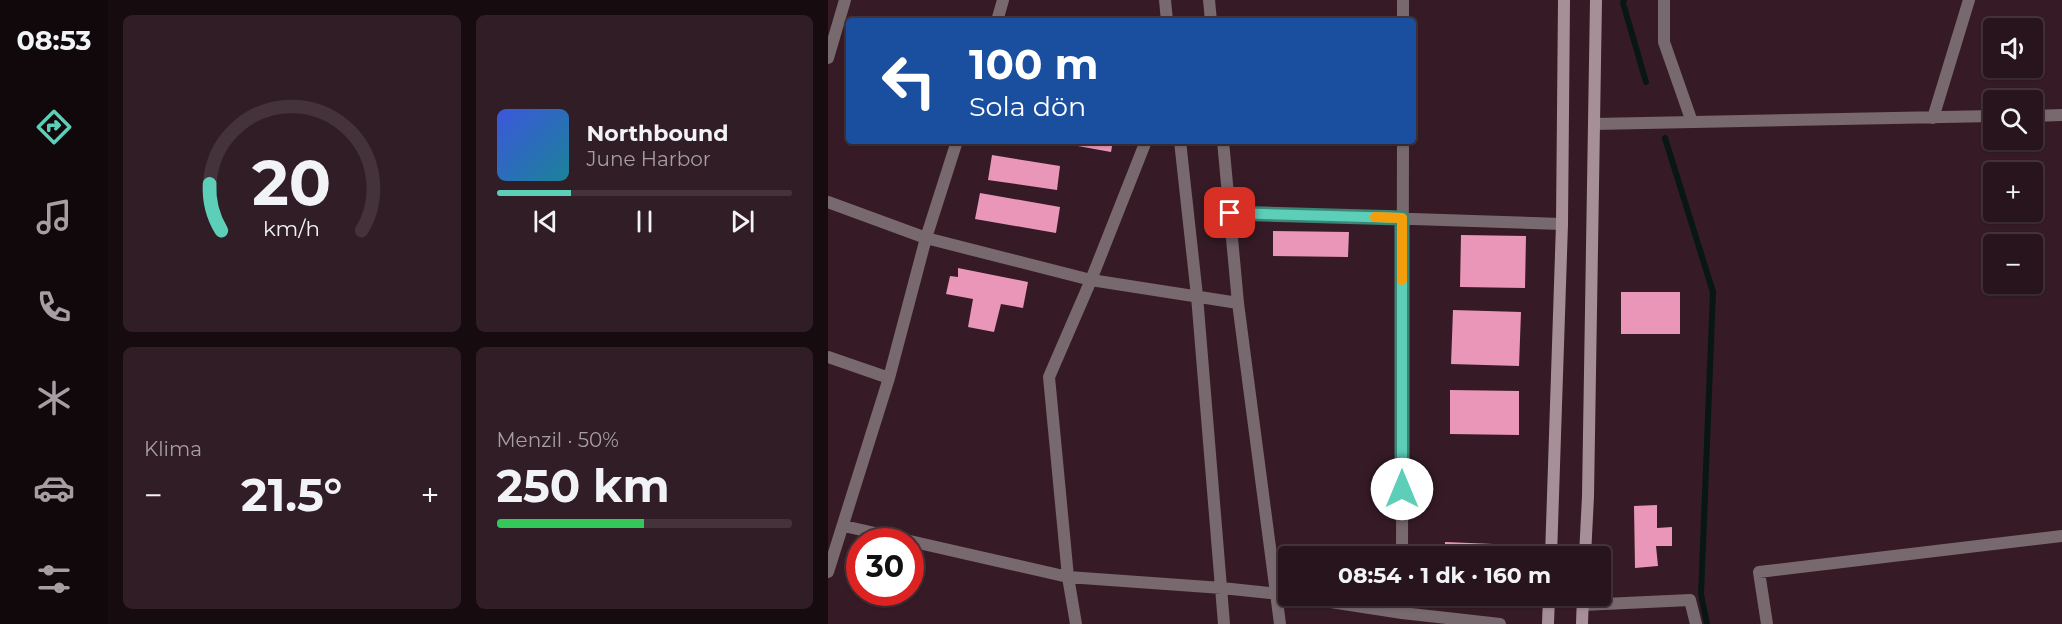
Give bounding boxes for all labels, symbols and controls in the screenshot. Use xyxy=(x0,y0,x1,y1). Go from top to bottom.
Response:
map controls xyxy=(1983,18,2043,294)
button: sound xyxy=(1983,18,2043,78)
text: 08:53 xyxy=(16,24,92,57)
text: 100 m xyxy=(969,38,1098,90)
icon: left xyxy=(870,42,948,120)
text: Sola dön xyxy=(969,90,1086,123)
button: search xyxy=(1983,90,2043,150)
icon: directions xyxy=(33,106,75,148)
text: Northbound xyxy=(587,120,729,147)
text: 20 xyxy=(252,145,331,221)
text: June Harbor xyxy=(587,147,711,171)
button: + xyxy=(1983,162,2043,222)
pin xyxy=(1204,187,1255,238)
icon: music xyxy=(33,196,75,238)
icon: arrive xyxy=(1213,196,1246,229)
icon: previous xyxy=(529,205,562,238)
icon: pause xyxy=(628,205,661,238)
icon: next xyxy=(726,205,759,238)
text: km/h xyxy=(263,215,320,241)
button: − xyxy=(1983,234,2043,294)
icon: phone xyxy=(33,286,75,328)
icon: climate xyxy=(33,377,75,419)
text: Menzil · 50% xyxy=(497,428,619,452)
text: Klima xyxy=(144,437,202,461)
position arrow xyxy=(1370,457,1434,521)
text: 250 km xyxy=(497,458,670,513)
icon: car xyxy=(33,467,75,509)
text: 21.5° xyxy=(241,467,342,522)
text: − xyxy=(144,475,163,515)
text: + xyxy=(421,475,440,515)
speed limit sign: 30 xyxy=(846,528,924,606)
icon: filters xyxy=(33,558,75,600)
text: 08:54 · 1 dk · 160 m xyxy=(1338,562,1551,589)

